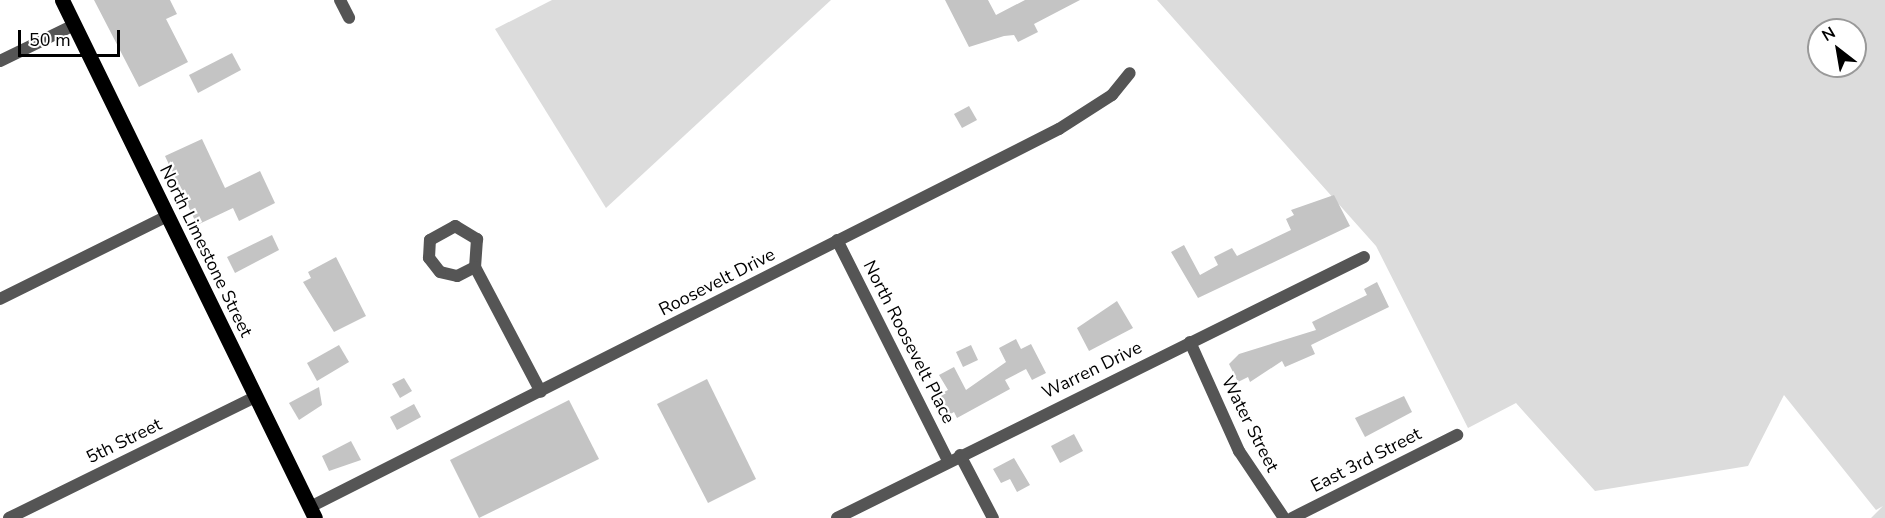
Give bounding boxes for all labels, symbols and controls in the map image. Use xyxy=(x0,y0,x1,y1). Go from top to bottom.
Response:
scale bar xyxy=(21,18,123,56)
north arrow xyxy=(1807,18,1867,78)
text: N xyxy=(1818,22,1840,47)
text: 50 m xyxy=(29,28,71,52)
street label: North Limestone Street xyxy=(155,161,257,341)
street label: Roosevelt Drive xyxy=(655,243,779,321)
street label: North Roosevelt Place xyxy=(858,257,960,427)
street label: Warren Drive xyxy=(1039,337,1145,403)
street label: Water Street xyxy=(1217,373,1283,475)
street label: 5th Street xyxy=(83,414,165,468)
street label: East 3rd Street xyxy=(1307,423,1425,497)

